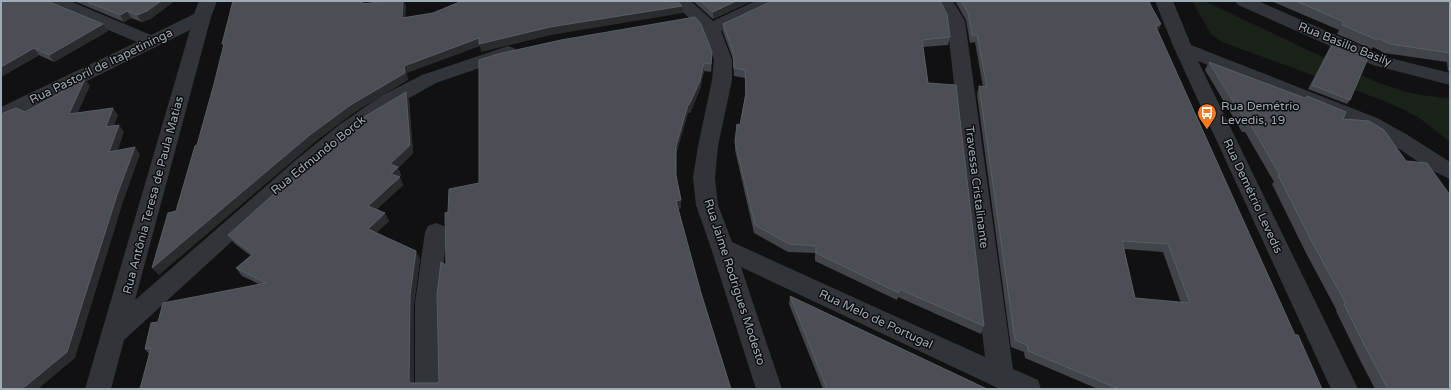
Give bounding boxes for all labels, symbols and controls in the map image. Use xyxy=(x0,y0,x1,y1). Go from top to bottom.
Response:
street label: Rua Basilio Basily xyxy=(1296,19,1394,69)
street label: Rua Pastoril de Itapetininga xyxy=(27,25,175,107)
street label: Rua Antônia Teresa de Paula Matias xyxy=(120,94,186,295)
place label: Rua Demétrio Levedis, 19 xyxy=(1221,99,1300,127)
bus stop icon: Rua Demétrio Levedis, 19 xyxy=(1196,102,1218,130)
street label: Rua Edmundo Borck xyxy=(268,112,368,197)
street label: Travessa Cristalinante xyxy=(963,125,992,249)
street label: Rua Demétrio Levedis xyxy=(1220,137,1286,256)
street label: Rua Jaime Rodrigues Modesto xyxy=(701,197,769,367)
street label: Rua Melo de Portugal xyxy=(817,286,935,352)

